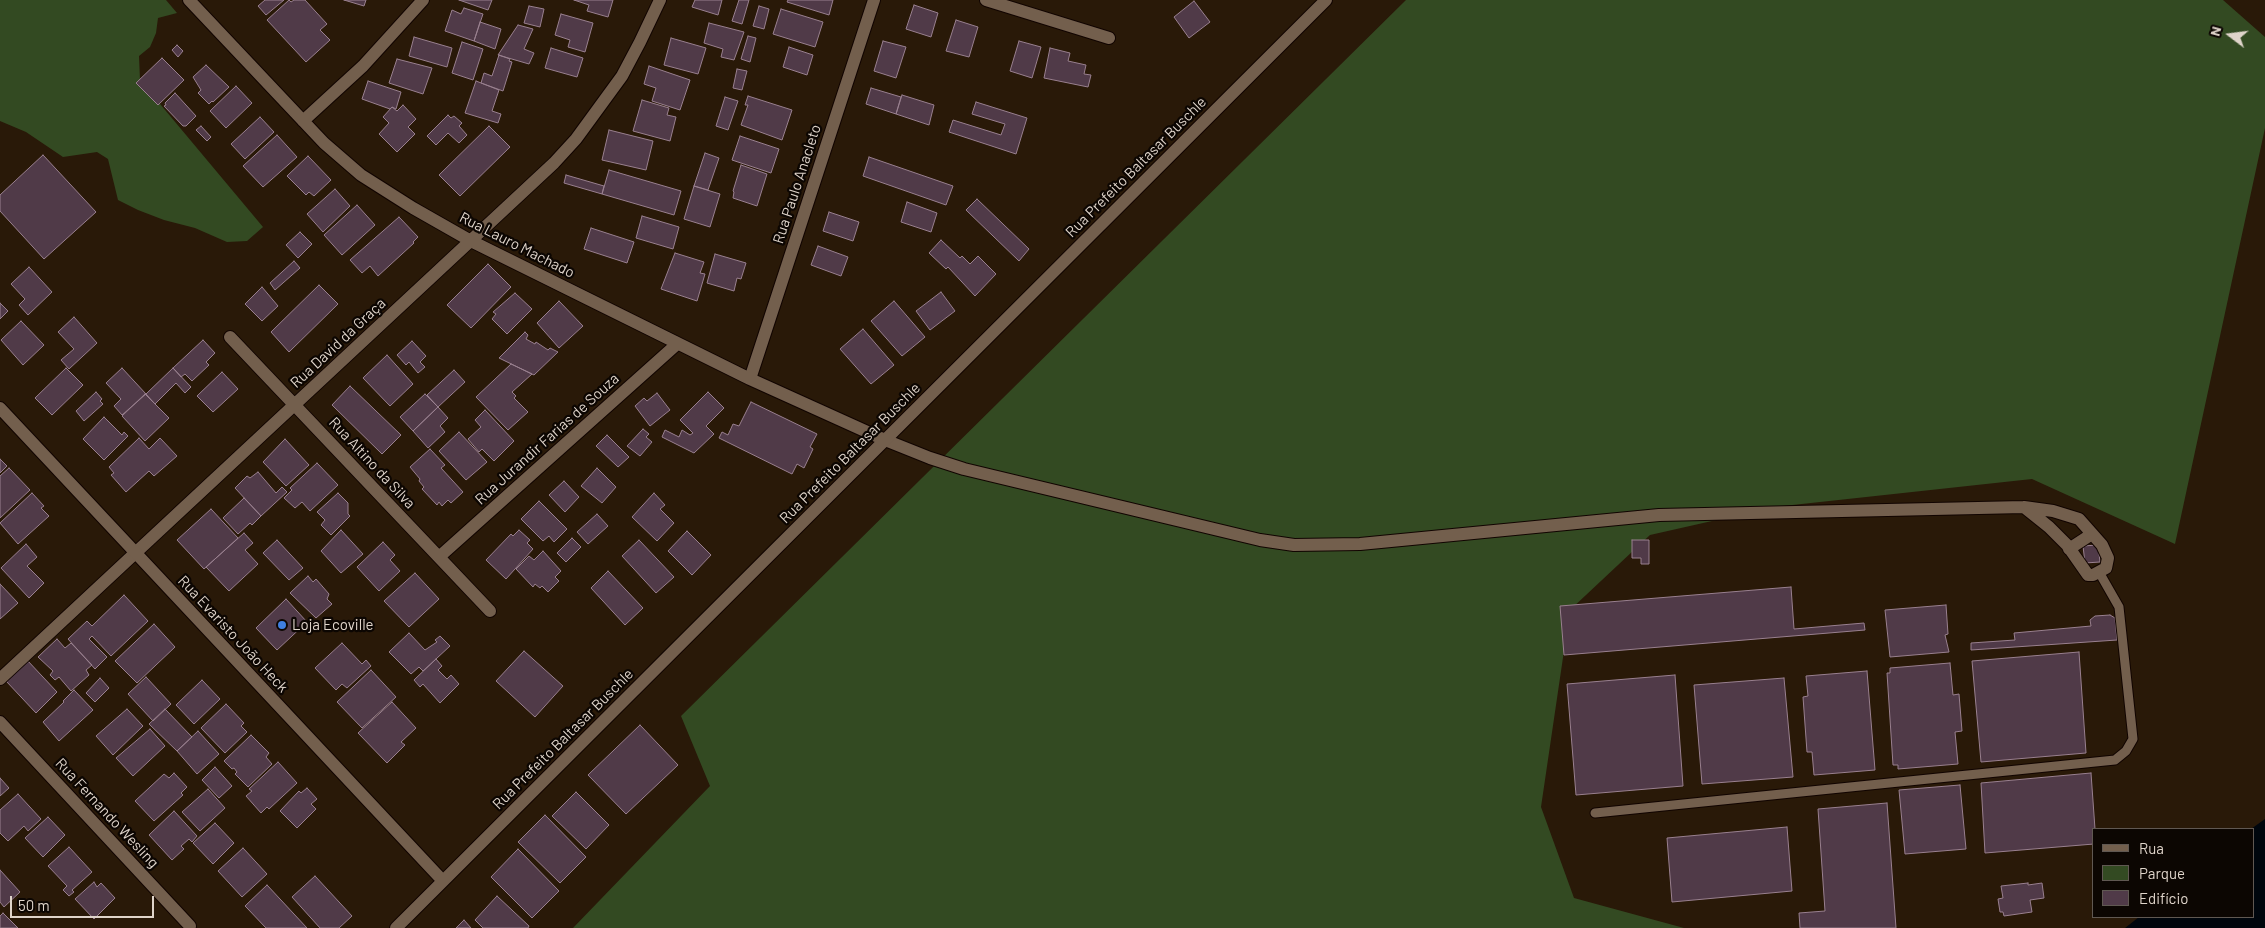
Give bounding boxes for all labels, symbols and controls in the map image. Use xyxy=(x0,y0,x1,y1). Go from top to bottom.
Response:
north arrow xyxy=(2205,10,2255,60)
text: N xyxy=(2206,24,2224,38)
street label: Rua Prefeito Baltasar Buschle xyxy=(1062,93,1210,241)
street label: Rua Paulo Anacleto xyxy=(769,122,825,246)
street label: Rua Lauro Machado xyxy=(456,208,578,282)
street label: Rua David da Graça xyxy=(287,294,389,392)
street label: Rua Jurandir Farias de Souza xyxy=(471,370,623,508)
street label: Rua Prefeito Baltasar Buschle xyxy=(776,379,924,527)
street label: Rua Altino da Silva xyxy=(325,414,419,512)
street label: Rua Evaristo João Heck xyxy=(174,572,292,696)
place label: Loja Ecoville xyxy=(292,616,374,634)
marker: Loja Ecoville xyxy=(276,619,288,631)
street label: Rua Prefeito Baltasar Buschle xyxy=(489,665,637,813)
street label: Rua Fernando Wesling xyxy=(52,754,162,872)
legend xyxy=(2092,828,2255,918)
text: Rua xyxy=(2139,839,2164,857)
text: Parque xyxy=(2139,864,2185,882)
scale bar xyxy=(12,886,156,918)
text: Edifício xyxy=(2139,889,2188,907)
text: 50 m xyxy=(18,896,50,914)

